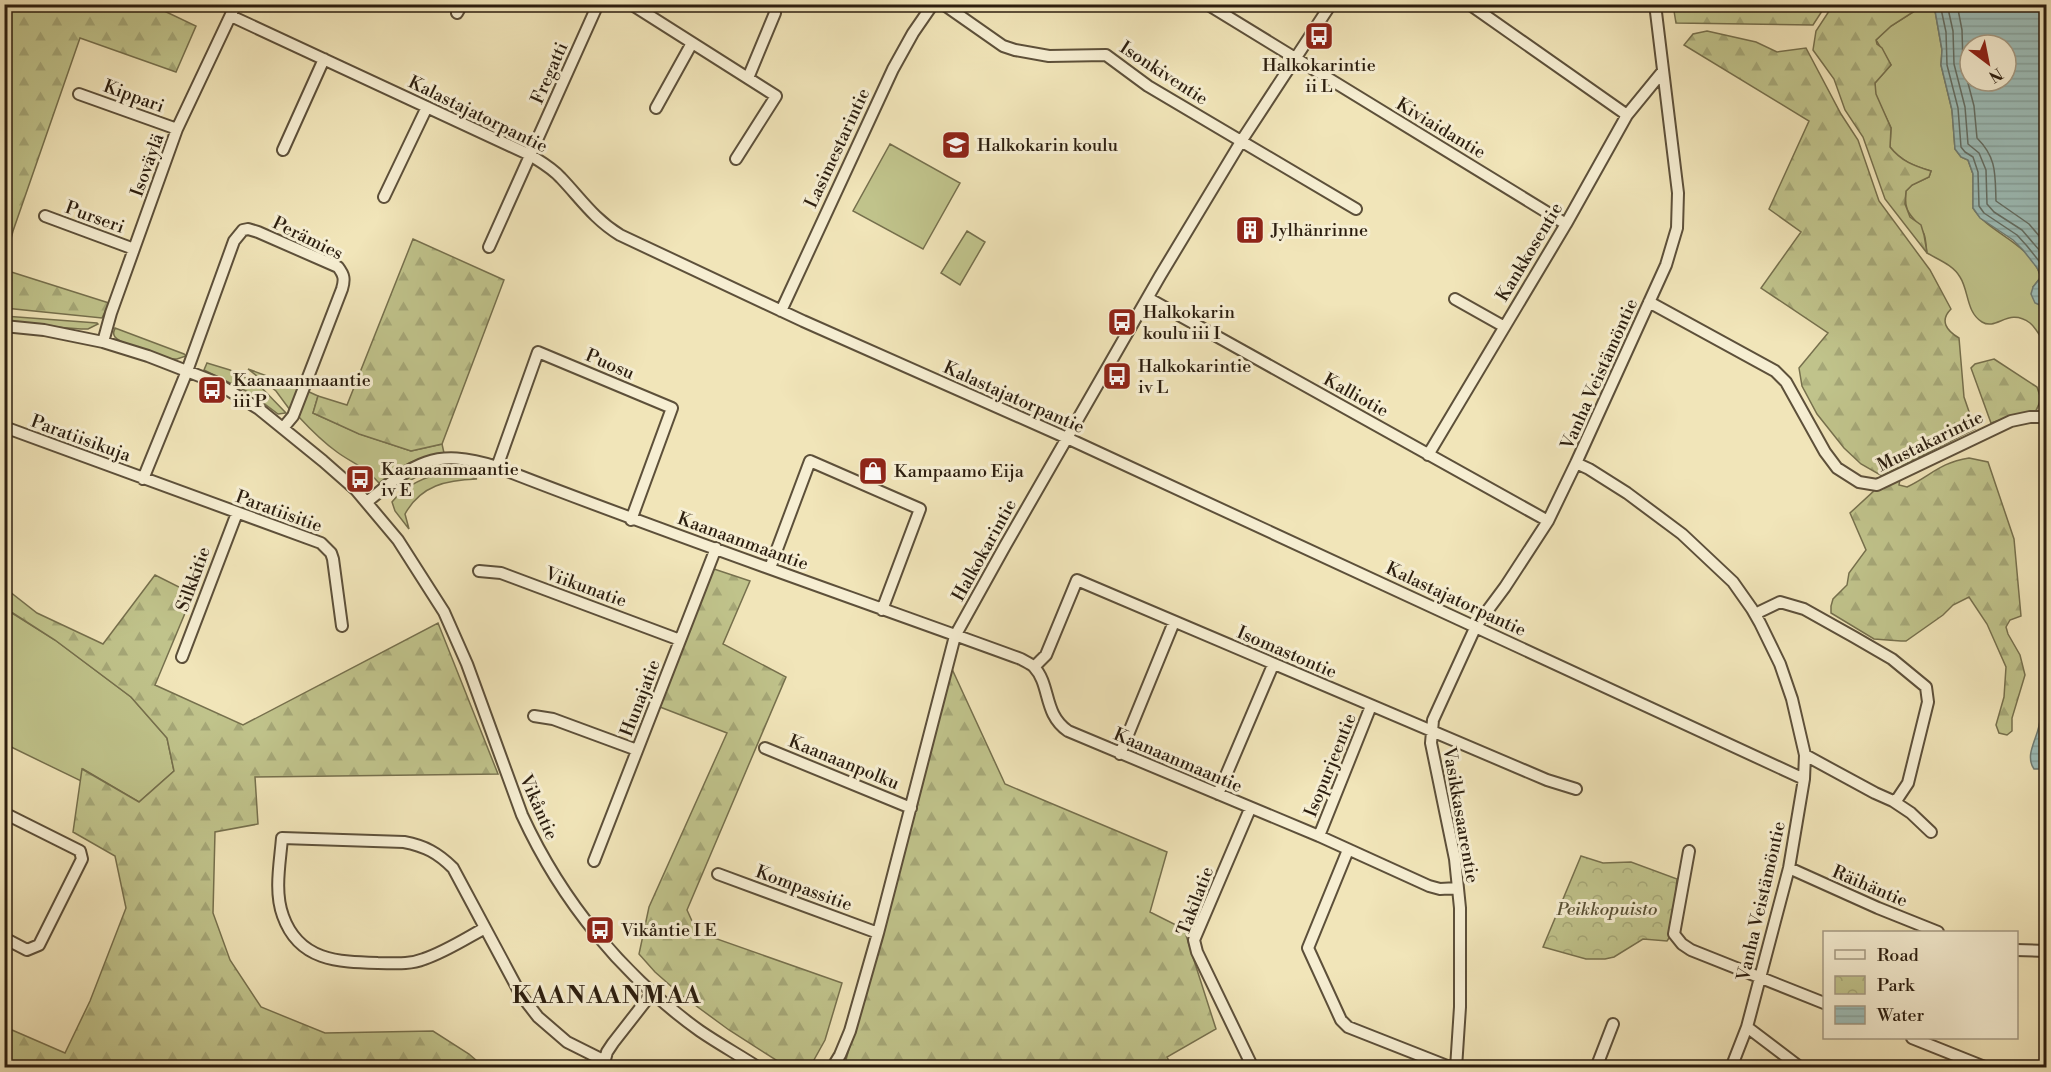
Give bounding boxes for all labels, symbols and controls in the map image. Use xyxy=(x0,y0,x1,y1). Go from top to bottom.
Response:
bus stop icon: Halkokarintie ii L xyxy=(1303,20,1335,52)
north arrow xyxy=(1958,33,2018,93)
street label: Isonkiventie xyxy=(1115,36,1212,111)
street label: Fregatti xyxy=(526,39,573,108)
place label: Halkokarintie ii L xyxy=(1262,54,1376,98)
text: N xyxy=(1984,63,2006,87)
street label: Kalastajatorpantie xyxy=(404,71,551,158)
street label: Kippari xyxy=(100,75,167,118)
street label: Lasimestarintie xyxy=(800,85,875,212)
street label: Kiviaidantie xyxy=(1392,93,1490,164)
school or university icon: Halkokarin koulu xyxy=(940,129,972,161)
street label: Isoväylä xyxy=(125,130,170,200)
place label: Halkokarin koulu xyxy=(977,134,1119,157)
street label: Purseri xyxy=(62,196,128,239)
street label: Kankkosentie xyxy=(1491,199,1568,306)
street label: Perämies xyxy=(269,212,347,265)
building icon: Jylhänrinne xyxy=(1234,214,1266,246)
place label: Jylhänrinne xyxy=(1270,219,1368,242)
street label: Vanha Veistämöntie xyxy=(1555,295,1643,454)
place label: Halkokarin koulu iii I xyxy=(1143,301,1235,345)
bus stop icon: Halkokarin koulu iii I xyxy=(1106,306,1138,338)
street label: Puosu xyxy=(582,344,638,385)
place label: Halkokarintie iv L xyxy=(1138,355,1251,399)
street label: Kalastajatorpantie xyxy=(940,356,1088,439)
bus stop icon: Halkokarintie iv L xyxy=(1101,360,1133,392)
street label: Kalliotie xyxy=(1319,368,1392,423)
place label: Kaanaanmaantie iii P xyxy=(233,369,371,413)
bus stop icon: Kaanaanmaantie iii P xyxy=(196,374,228,406)
street label: Mustakarintie xyxy=(1873,406,1987,477)
street label: Paratiisikuja xyxy=(28,410,135,467)
shop icon: Kampaamo Eija xyxy=(857,455,889,487)
place label: Kaanaanmaantie iv E xyxy=(381,458,519,502)
place label: Kampaamo Eija xyxy=(894,460,1025,483)
bus stop icon: Kaanaanmaantie iv E xyxy=(344,463,376,495)
street label: Paratiisitie xyxy=(232,485,325,538)
street label: Halkokarintie xyxy=(947,495,1022,605)
street label: Kaanaanmaantie xyxy=(674,507,812,576)
street label: Silkkitie xyxy=(171,544,216,615)
street label: Kalastajatorpantie xyxy=(1382,557,1530,642)
street label: Viikunatie xyxy=(541,562,630,613)
street label: Isomastontie xyxy=(1233,621,1340,684)
street label: Hunajatie xyxy=(615,656,666,740)
street label: Isopurjeentie xyxy=(1299,710,1362,820)
street label: Kaanaanmaantie xyxy=(1110,723,1246,798)
street label: Kaanaanpolku xyxy=(785,730,903,795)
street label: Vasikkasaarentie xyxy=(1437,744,1484,885)
street label: Vikåntie xyxy=(514,770,563,843)
street label: Vanha Veistämöntie xyxy=(1732,819,1791,984)
street label: Kompassitie xyxy=(752,860,855,917)
street label: Räihäntie xyxy=(1829,860,1911,913)
street label: Takilatie xyxy=(1172,863,1219,939)
park label: Peikkopuisto xyxy=(1556,898,1657,921)
bus stop icon: Vikåntie I E xyxy=(584,914,616,946)
place label: Vikåntie I E xyxy=(620,919,717,942)
legend xyxy=(1823,931,2018,1039)
text: Road xyxy=(1877,944,1920,967)
text: Park xyxy=(1877,974,1916,997)
district label: KAANAANMAA xyxy=(512,981,702,1011)
text: Water xyxy=(1876,1004,1925,1027)

